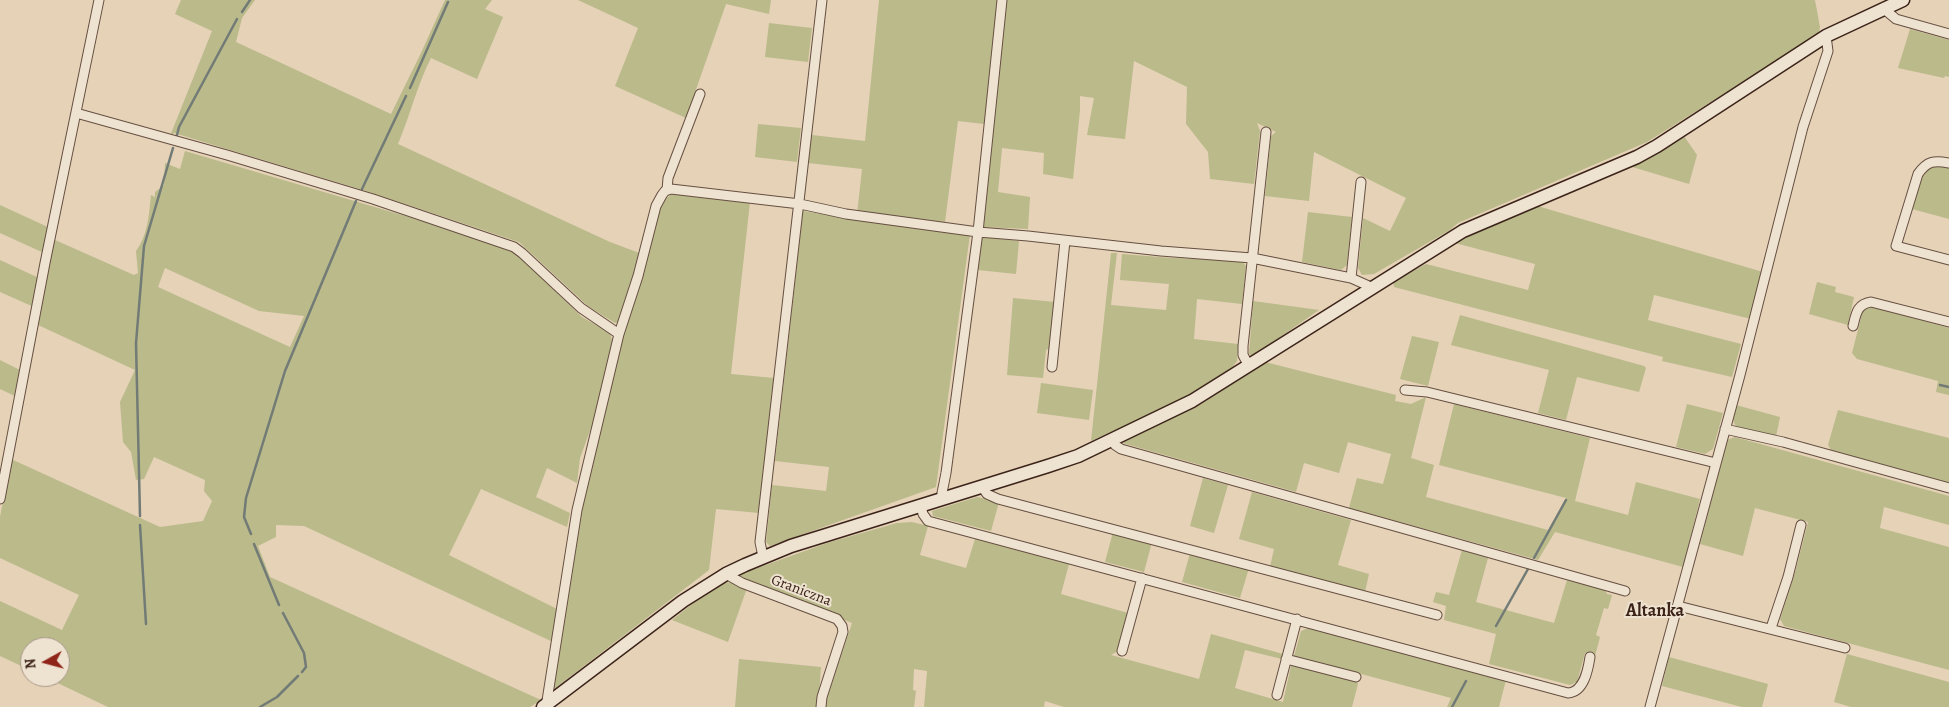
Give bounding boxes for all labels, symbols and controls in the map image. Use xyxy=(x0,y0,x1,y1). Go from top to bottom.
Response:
street label: Graniczna xyxy=(768,571,834,611)
district label: Altanka xyxy=(1626,601,1684,623)
north arrow xyxy=(20,637,70,687)
text: N xyxy=(21,658,41,670)

